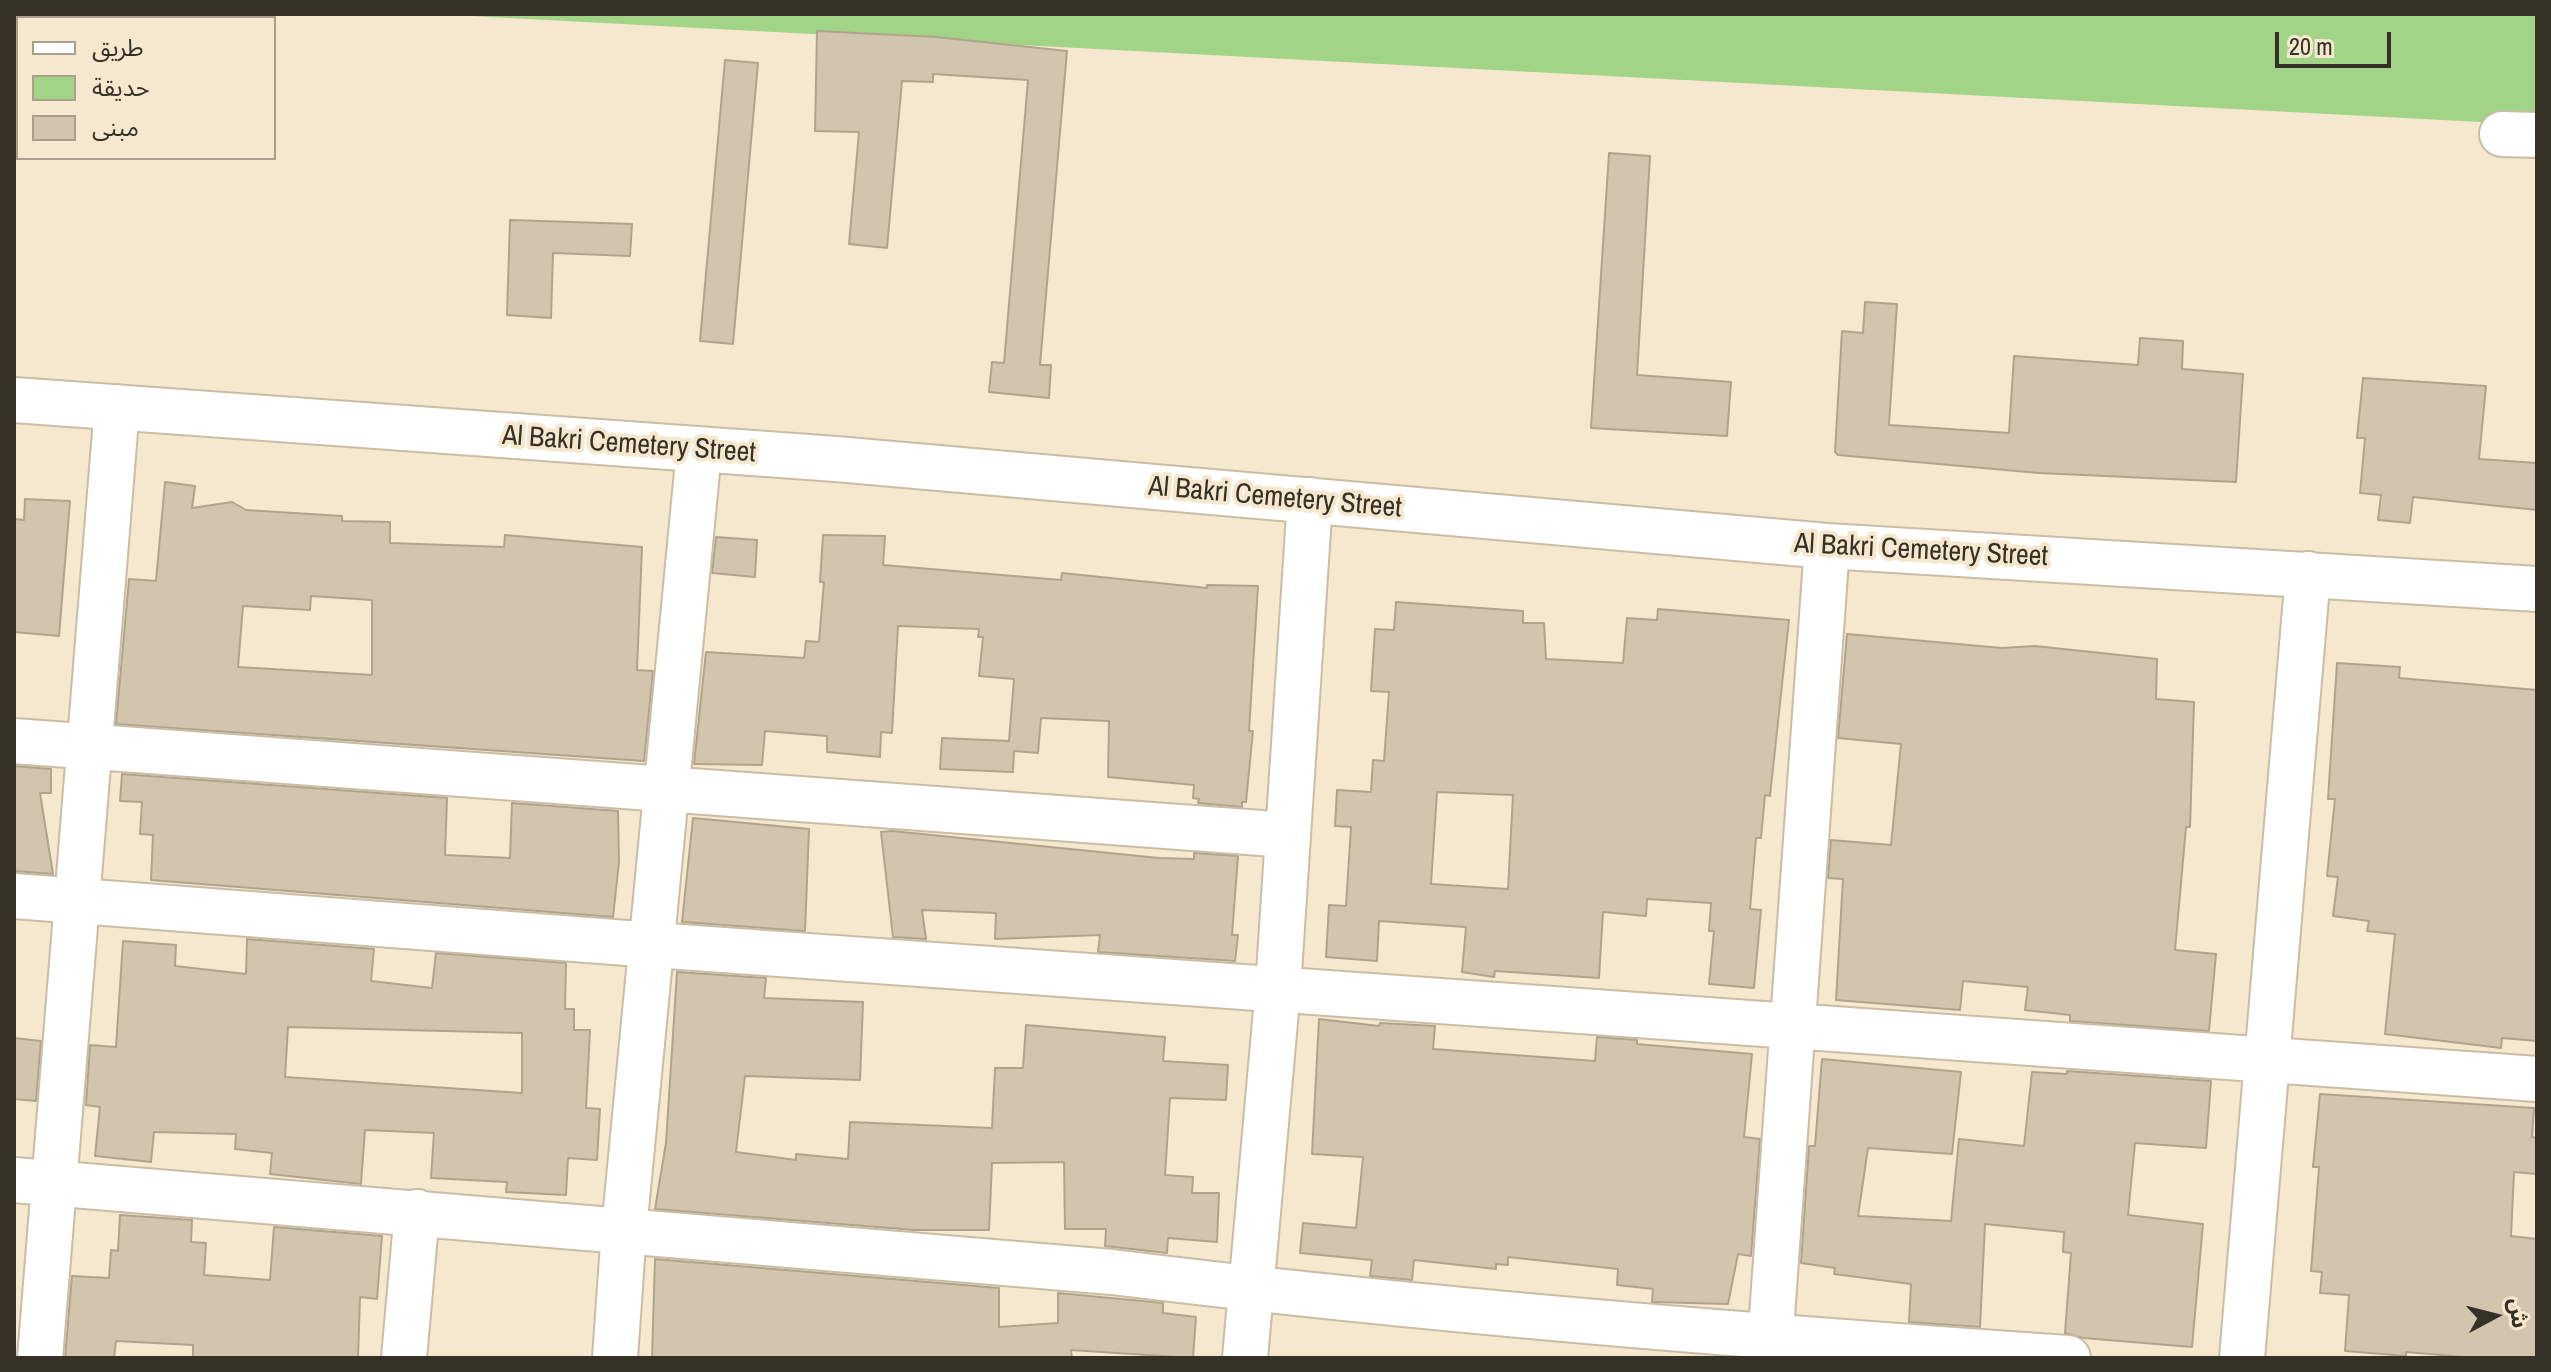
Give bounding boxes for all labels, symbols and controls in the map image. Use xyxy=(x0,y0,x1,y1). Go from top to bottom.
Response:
legend xyxy=(16,16,276,160)
scale bar xyxy=(2279,16,2395,66)
text: 20 m xyxy=(2289,30,2333,62)
text: طريق xyxy=(92,31,144,63)
text: حديقة xyxy=(92,71,150,103)
text: مبنى xyxy=(92,111,139,143)
street label: Al Bakri Cemetery Street xyxy=(501,419,757,471)
street label: Al Bakri Cemetery Street xyxy=(1147,470,1403,526)
street label: Al Bakri Cemetery Street xyxy=(1793,528,2049,574)
north arrow xyxy=(2455,1276,2535,1356)
text: ش xyxy=(2502,1296,2536,1330)

